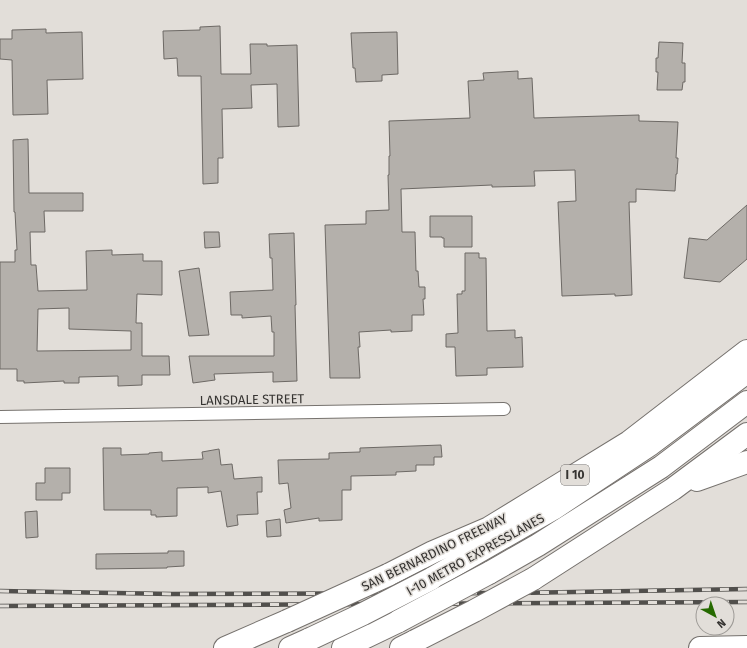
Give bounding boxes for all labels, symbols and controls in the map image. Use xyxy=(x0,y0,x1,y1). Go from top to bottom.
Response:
street label: LANSDALE STREET xyxy=(200,391,305,408)
road number: I 10 xyxy=(561,465,589,485)
street label: SAN BERNARDINO FREEWAY xyxy=(359,510,510,594)
street label: I-10 METRO EXPRESSLANES xyxy=(404,510,547,599)
north arrow xyxy=(695,596,735,636)
text: N xyxy=(714,616,728,631)

